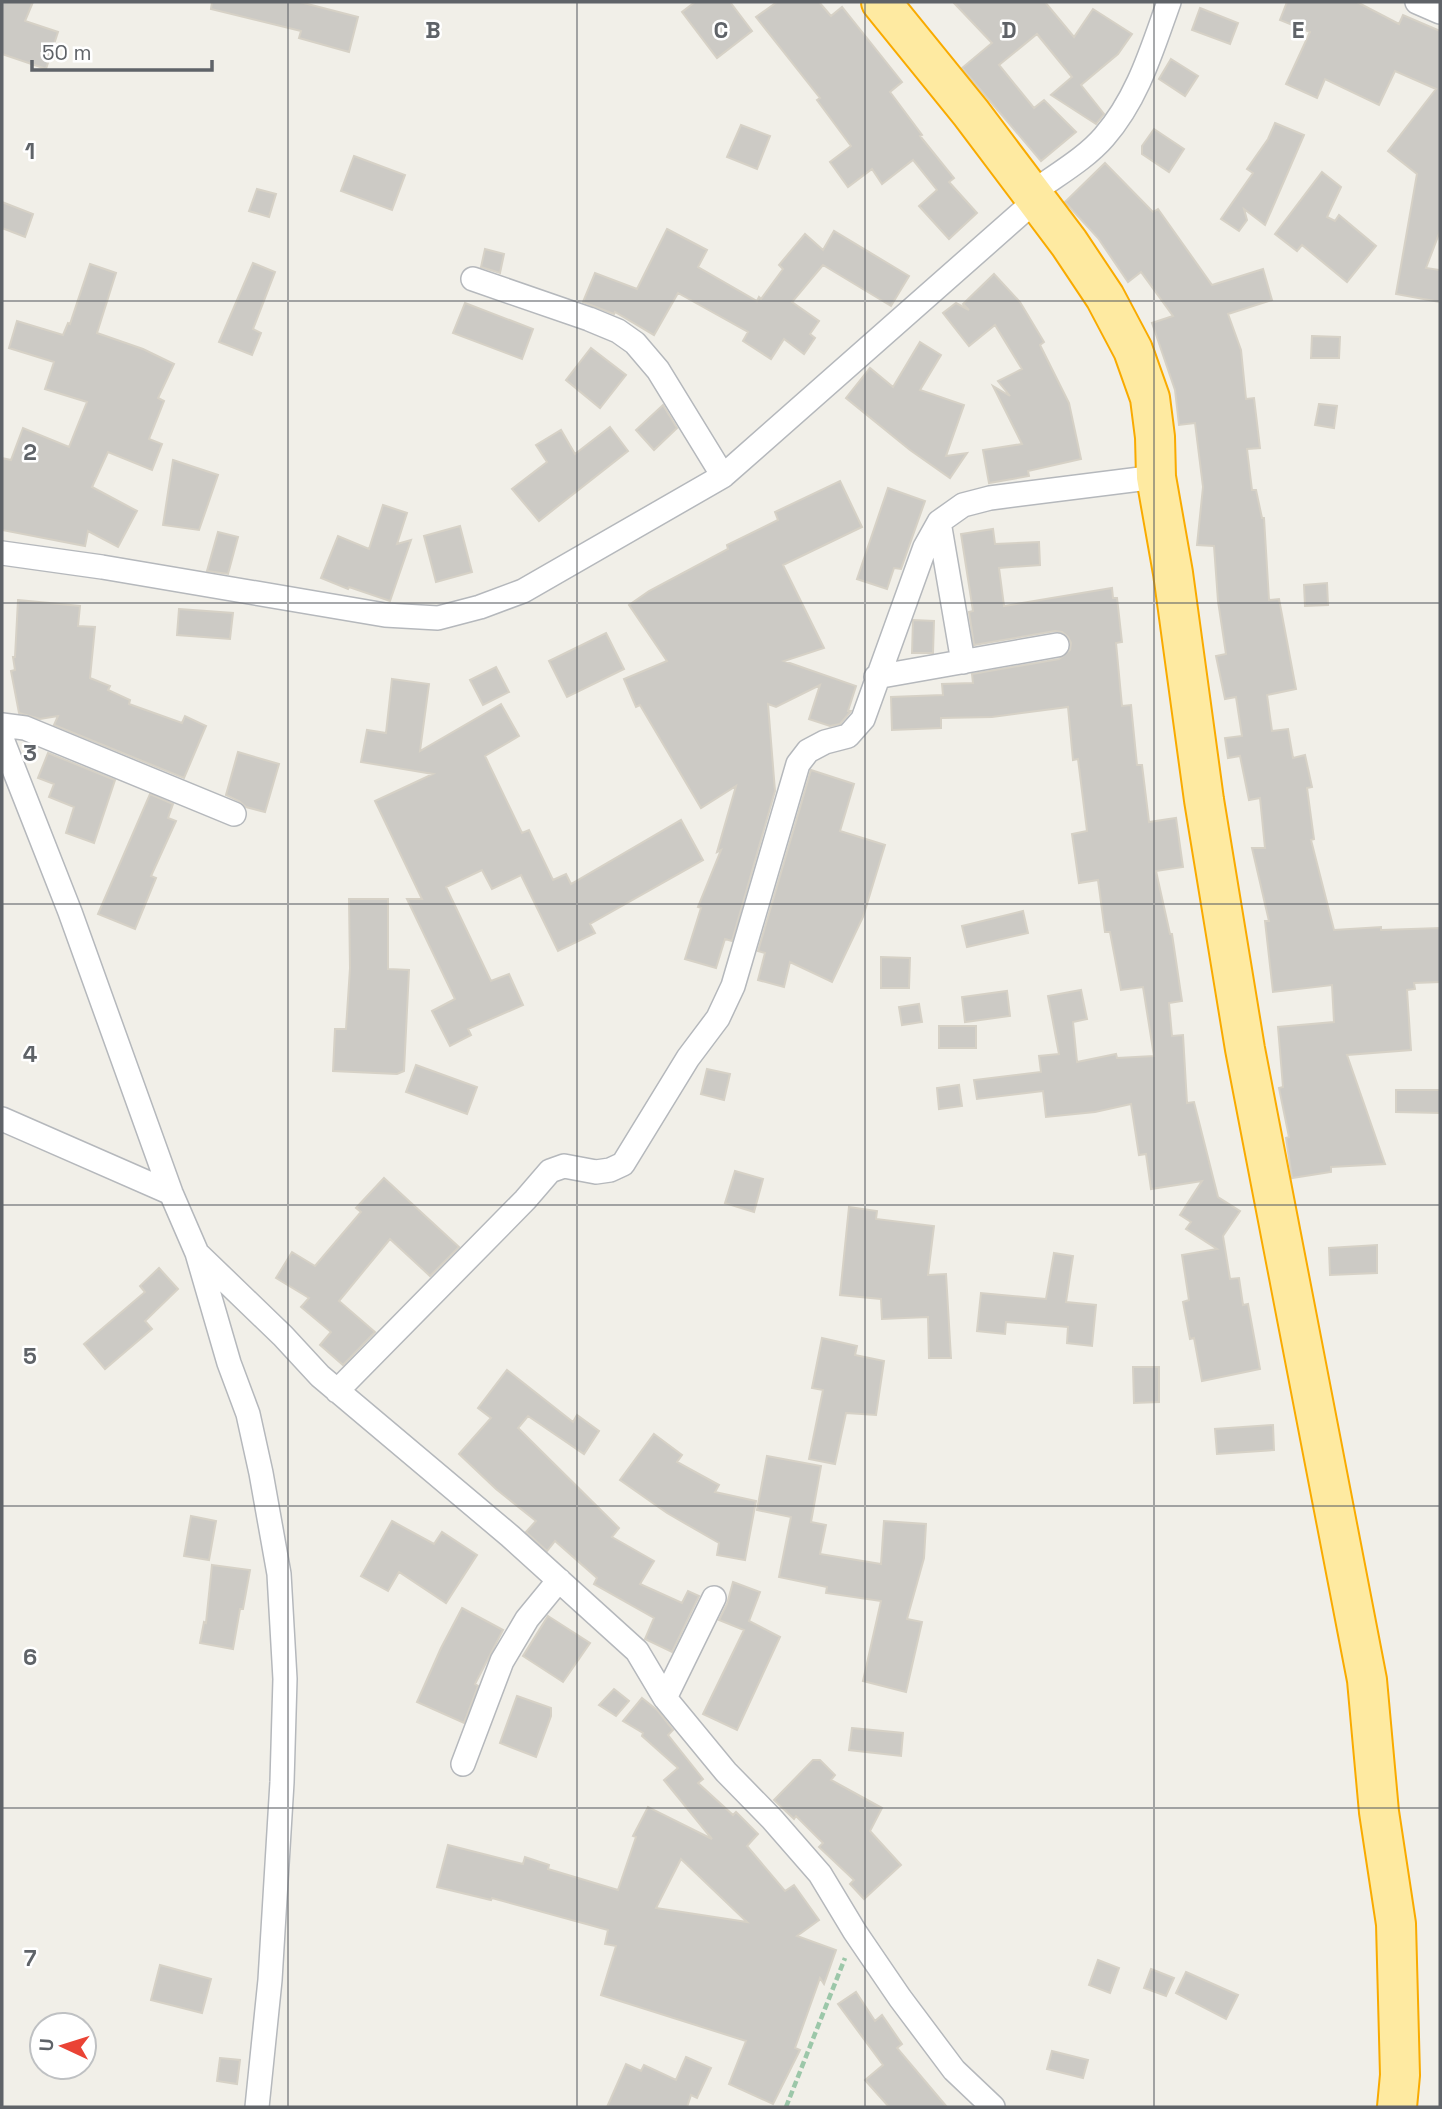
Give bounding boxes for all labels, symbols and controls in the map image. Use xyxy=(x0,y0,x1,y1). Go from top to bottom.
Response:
text: B xyxy=(425,15,441,45)
text: C xyxy=(714,15,728,45)
text: D xyxy=(1001,15,1017,45)
text: E xyxy=(1292,15,1304,45)
scale bar xyxy=(32,28,212,72)
text: 50 m xyxy=(42,39,92,66)
text: 1 xyxy=(25,136,35,166)
text: 2 xyxy=(23,437,37,467)
text: 3 xyxy=(23,738,37,768)
text: 4 xyxy=(23,1039,38,1069)
text: 5 xyxy=(23,1341,37,1371)
text: 6 xyxy=(23,1642,37,1672)
text: 7 xyxy=(24,1943,37,1973)
north arrow xyxy=(28,2011,98,2081)
text: U xyxy=(34,2038,59,2052)

